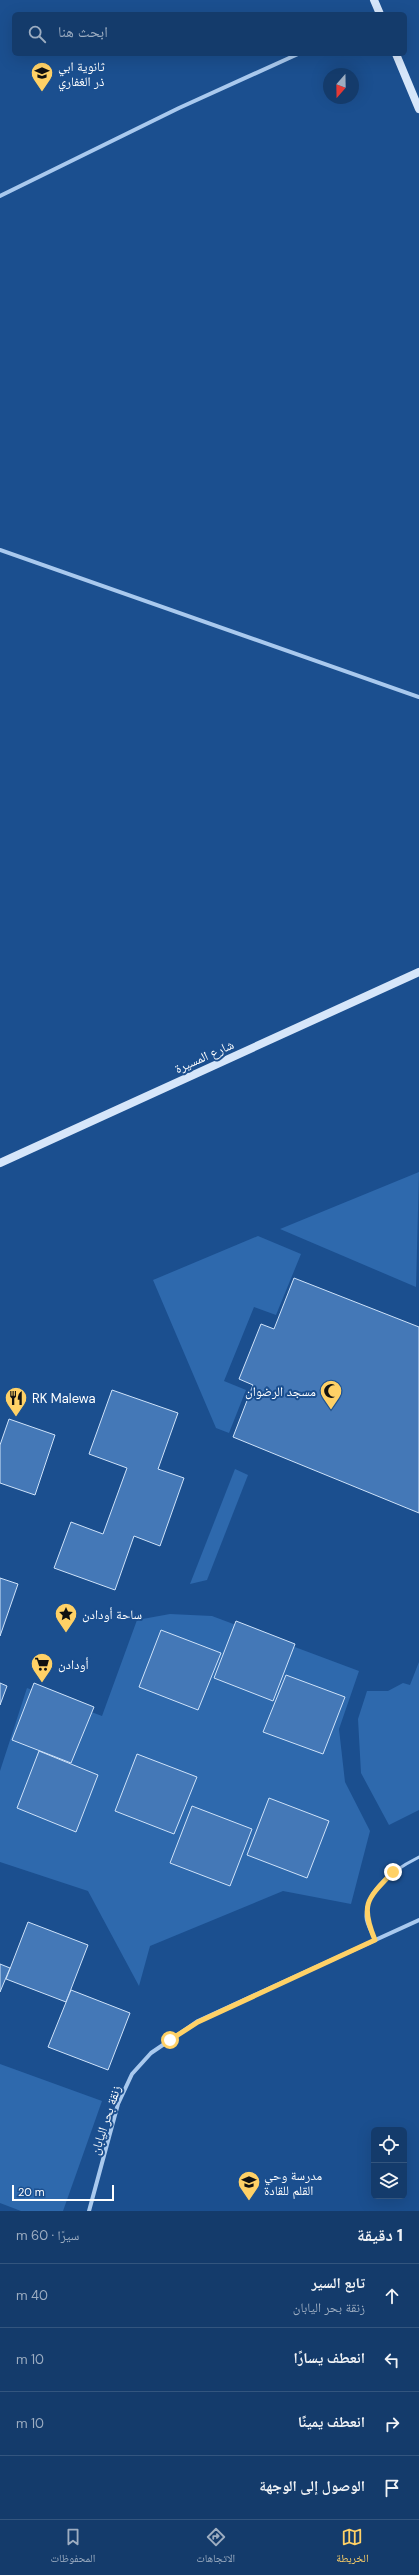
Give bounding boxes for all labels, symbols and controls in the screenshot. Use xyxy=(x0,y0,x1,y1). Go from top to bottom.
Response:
search box xyxy=(12,12,407,56)
text: ابحث هنا xyxy=(58,22,108,42)
icon: search xyxy=(26,23,48,45)
place label: ثانوية ابي ذر الغفاري xyxy=(58,58,105,92)
school or university icon: ثانوية ابي ذر الغفاري xyxy=(29,60,55,93)
north arrow xyxy=(323,68,359,104)
street label: شارع المسيرة xyxy=(172,1036,237,1078)
mosque icon: مسجد الرضوان xyxy=(318,1378,344,1411)
place label: مسجد الرضوان xyxy=(245,1383,316,1400)
restaurant icon: RK Malewa xyxy=(3,1385,29,1418)
place label: RK Malewa xyxy=(32,1390,96,1407)
place icon: ساحة أودادن xyxy=(53,1601,79,1634)
place label: ساحة أودادن xyxy=(82,1606,142,1623)
supermarket icon: أودادن xyxy=(29,1651,55,1684)
place label: أودادن xyxy=(58,1656,89,1673)
route end xyxy=(384,1863,402,1881)
route start xyxy=(161,2031,179,2049)
street label: زنقة بحر اليابان xyxy=(86,2083,125,2157)
map controls xyxy=(371,2127,407,2199)
button: locate xyxy=(371,2127,407,2163)
button: layers xyxy=(371,2163,407,2199)
place label: مدرسة وحي القلم للقادة xyxy=(264,2167,322,2199)
school or university icon: مدرسة وحي القلم للقادة xyxy=(236,2169,262,2202)
scale bar xyxy=(12,2183,114,2202)
text: 20 m xyxy=(18,2185,44,2199)
text: 1 دقيقة xyxy=(357,2224,403,2246)
text: سيرًا · 60 m xyxy=(16,2227,79,2244)
text: تابع السير xyxy=(311,2273,365,2293)
icon: ahead xyxy=(381,2285,403,2307)
text: 40 m xyxy=(16,2287,48,2304)
text: زنقة بحر اليابان xyxy=(293,2299,365,2316)
text: انعطف يسارًا xyxy=(293,2348,365,2368)
icon: left xyxy=(381,2349,403,2371)
text: 10 m xyxy=(16,2351,44,2368)
text: انعطف يمينًا xyxy=(298,2412,365,2432)
icon: right xyxy=(381,2413,403,2435)
text: 10 m xyxy=(16,2415,44,2432)
text: الوصول إلى الوجهة xyxy=(259,2476,365,2496)
icon: arrive xyxy=(381,2477,403,2499)
tab: المحفوظات xyxy=(50,2526,95,2569)
tab: الاتجاهات xyxy=(196,2526,235,2569)
tab: الخريطة xyxy=(336,2526,369,2569)

